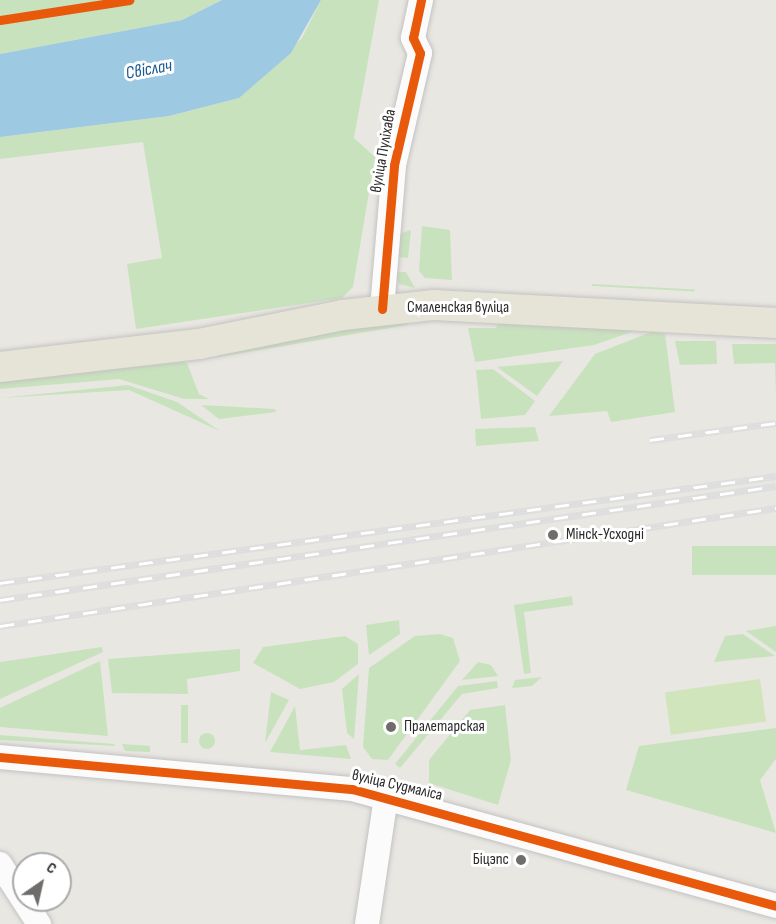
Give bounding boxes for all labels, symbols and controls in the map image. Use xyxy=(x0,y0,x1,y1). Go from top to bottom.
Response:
water label: Свіслач xyxy=(124,55,174,85)
street label: вуліца Пуліхава xyxy=(367,108,401,194)
street label: Смаленская вуліца xyxy=(407,298,509,318)
place label: Мінск-Усходні xyxy=(566,525,644,545)
marker: Мінск-Усходні xyxy=(544,526,562,544)
place label: Пралетарская xyxy=(404,717,485,737)
marker: Пралетарская xyxy=(382,718,400,736)
street label: вуліца Судмаліса xyxy=(350,766,444,806)
place label: Біцэпс xyxy=(473,850,509,870)
north arrow xyxy=(12,852,72,912)
marker: Біцэпс xyxy=(514,853,528,867)
text: С xyxy=(43,858,60,878)

